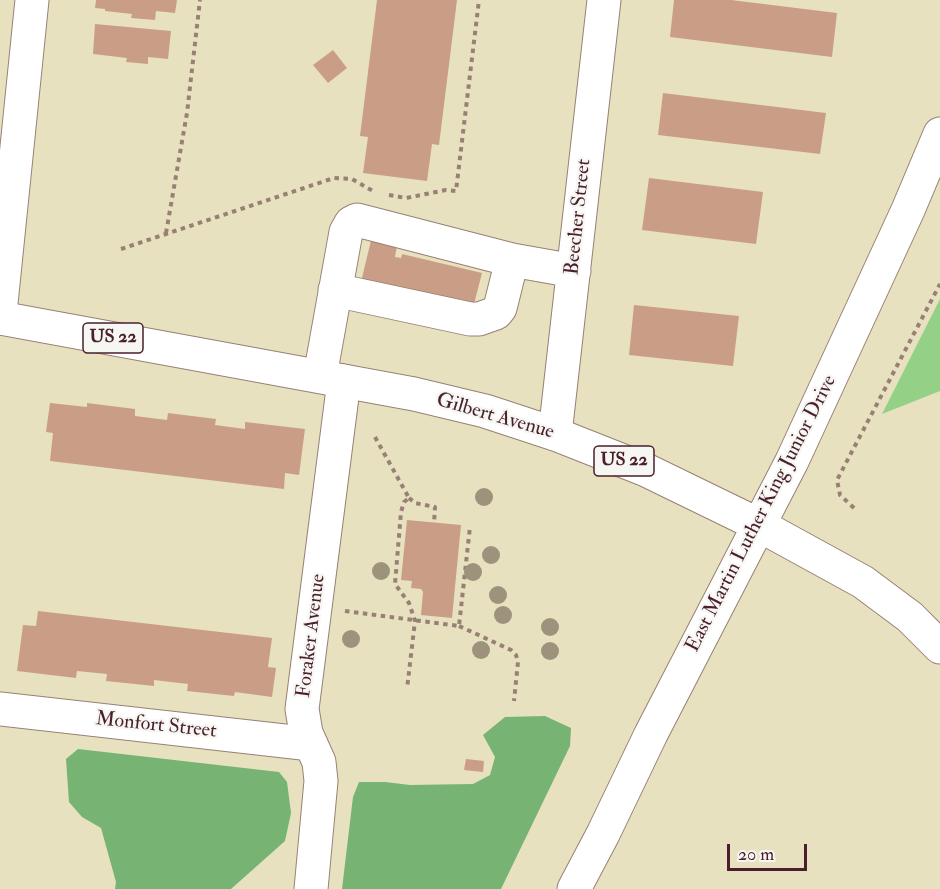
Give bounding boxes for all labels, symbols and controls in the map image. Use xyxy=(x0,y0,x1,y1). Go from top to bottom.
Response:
street label: Beecher Street xyxy=(561,158,597,276)
road number: US 22 xyxy=(83,323,143,353)
street label: East Martin Luther King Junior Drive xyxy=(682,372,842,656)
street label: Gilbert Avenue xyxy=(433,389,557,445)
road number: US 22 xyxy=(594,446,654,476)
street label: Foraker Avenue xyxy=(292,573,332,699)
street label: Monfort Street xyxy=(94,708,218,744)
scale bar xyxy=(730,832,810,870)
text: 20 m xyxy=(738,843,774,866)

